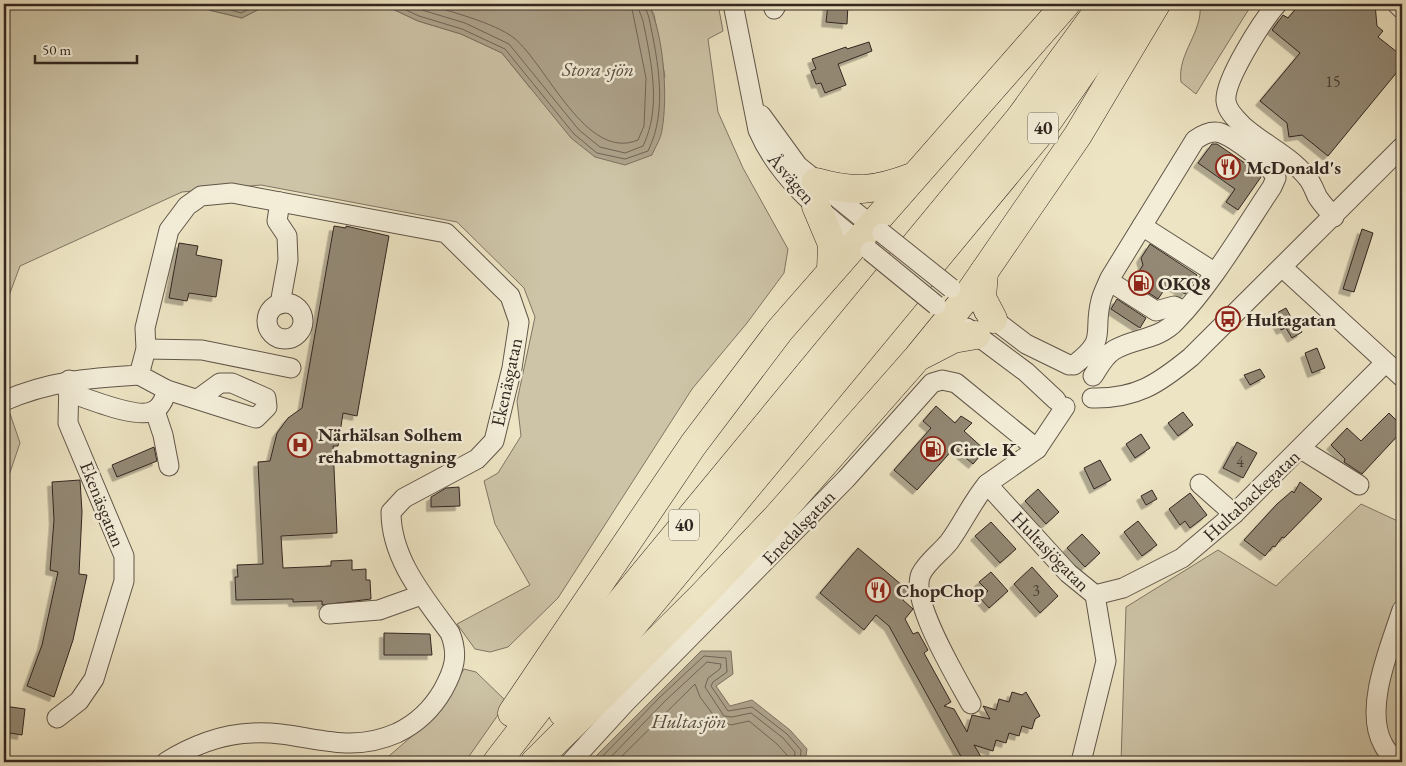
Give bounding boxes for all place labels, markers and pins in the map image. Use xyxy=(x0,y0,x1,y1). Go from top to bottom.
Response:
restaurant icon: McDonald's xyxy=(1215,154,1241,180)
place label: McDonald's xyxy=(1246,155,1341,180)
fuel station icon: OKQ8 xyxy=(1128,270,1154,296)
place label: OKQ8 xyxy=(1158,271,1211,296)
bus stop icon: Hultagatan xyxy=(1215,306,1241,332)
place label: Hultagatan xyxy=(1246,307,1336,332)
place label: Närhälsan Solhem rehabmottagning xyxy=(318,422,463,469)
hospital icon: Närhälsan Solhem rehabmottagning xyxy=(287,432,313,458)
fuel station icon: Circle K xyxy=(920,436,946,462)
place label: Circle K xyxy=(950,437,1017,462)
restaurant icon: ChopChop xyxy=(865,577,891,603)
place label: ChopChop xyxy=(896,578,985,603)

